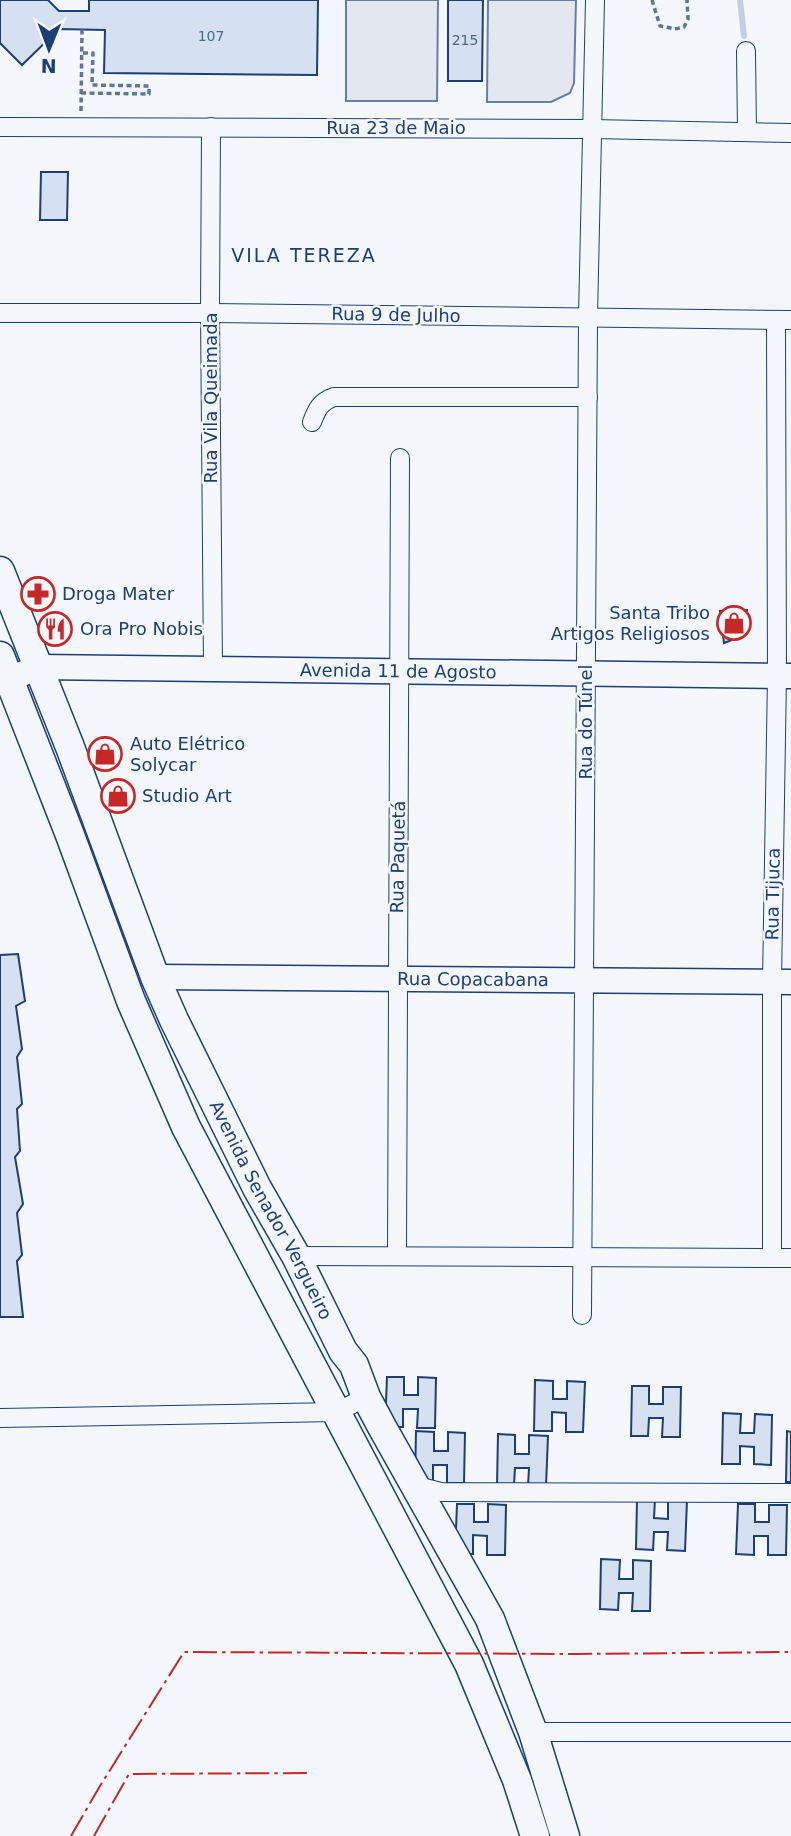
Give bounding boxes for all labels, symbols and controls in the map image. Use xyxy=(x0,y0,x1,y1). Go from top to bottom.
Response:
north arrow xyxy=(14,14,84,84)
house number: 107 xyxy=(198,28,224,44)
house number: 215 xyxy=(452,32,478,48)
text: N xyxy=(41,55,57,77)
street label: Rua 23 de Maio xyxy=(326,117,466,138)
district label: VILA TEREZA xyxy=(231,244,377,266)
street label: Rua 9 de Julho xyxy=(331,303,461,326)
street label: Rua Vila Queimada xyxy=(200,312,221,484)
pharmacy icon: Droga Mater xyxy=(19,575,57,613)
place label: Droga Mater xyxy=(62,583,175,604)
place label: Santa Tribo Artigos Religiosos xyxy=(551,602,710,644)
shop icon: Santa Tribo Artigos Religiosos xyxy=(715,604,753,642)
restaurant icon: Ora Pro Nobis xyxy=(36,610,74,648)
place label: Ora Pro Nobis xyxy=(80,618,203,639)
street label: Avenida 11 de Agosto xyxy=(300,659,497,682)
street label: Rua do Túnel xyxy=(575,664,596,780)
place label: Auto Elétrico Solycar xyxy=(130,733,245,775)
shop icon: Auto Elétrico Solycar xyxy=(86,735,124,773)
shop icon: Studio Art xyxy=(99,777,137,815)
place label: Studio Art xyxy=(142,785,232,806)
street label: Rua Paquetá xyxy=(386,800,409,914)
street label: Rua Tijuca xyxy=(761,847,784,940)
street label: Rua Copacabana xyxy=(397,968,549,990)
street label: Avenida Senador Vergueiro xyxy=(205,1097,337,1323)

